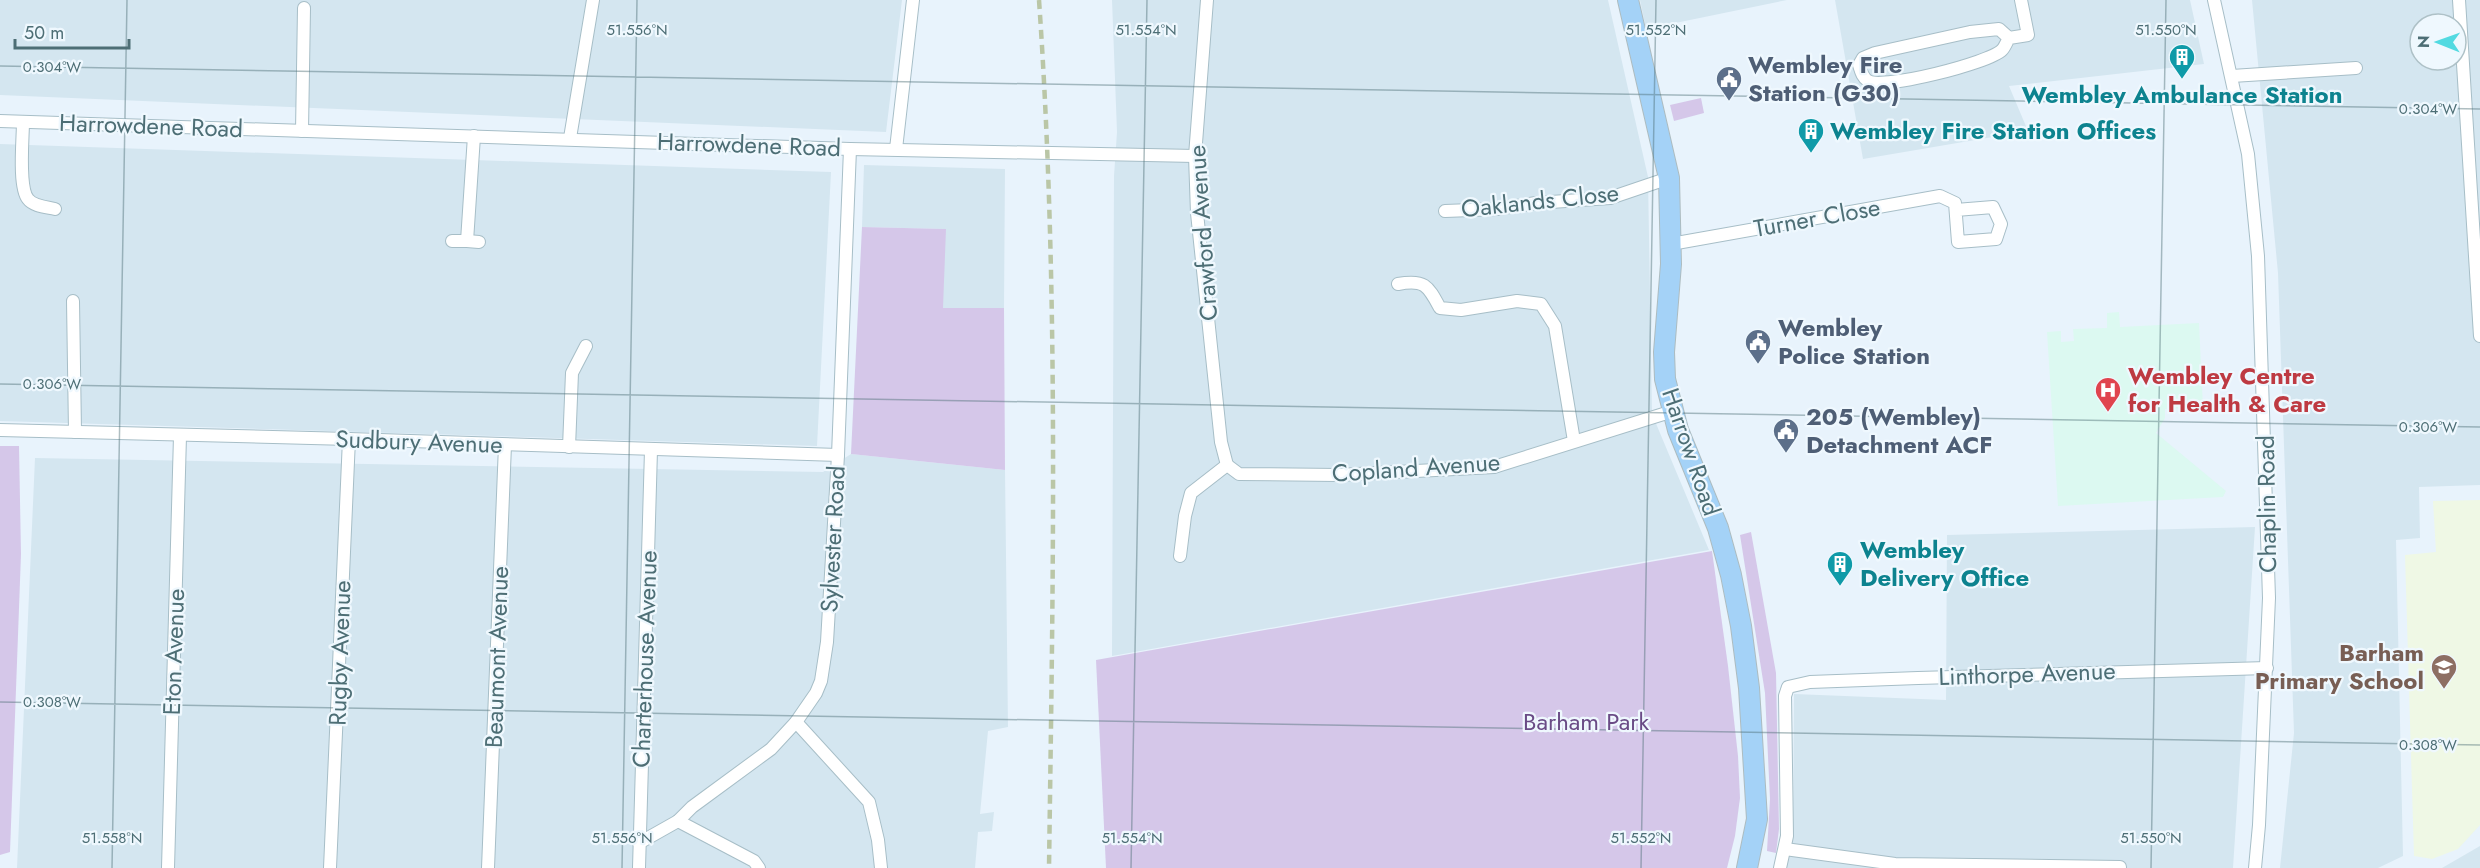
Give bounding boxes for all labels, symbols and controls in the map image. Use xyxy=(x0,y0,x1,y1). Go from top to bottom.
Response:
scale bar xyxy=(15,12,129,50)
north arrow xyxy=(2408,12,2468,72)
text: 51.556°N xyxy=(606,19,668,41)
text: 51.554°N xyxy=(1115,19,1177,41)
text: 51.552°N xyxy=(1626,19,1686,41)
text: 51.550°N xyxy=(2135,19,2197,41)
text: 50 m xyxy=(24,20,64,46)
text: N xyxy=(2412,35,2435,48)
building icon: Wembley Ambulance Station xyxy=(2167,42,2197,80)
place label: Wembley Fire Station (G30) xyxy=(1748,47,1903,110)
text: 0.304°W xyxy=(23,56,81,78)
public building icon: Wembley Fire Station (G30) xyxy=(1714,64,1744,102)
place label: Wembley Ambulance Station xyxy=(2021,77,2343,112)
text: 0.304°W xyxy=(2399,98,2457,120)
street label: Harrowdene Road xyxy=(59,105,243,146)
place label: Wembley Fire Station Offices xyxy=(1830,113,2156,148)
building icon: Wembley Fire Station Offices xyxy=(1796,116,1826,154)
street label: Harrowdene Road xyxy=(657,124,841,165)
street label: Crawford Avenue xyxy=(1179,144,1226,322)
street label: Oaklands Close xyxy=(1459,175,1621,226)
street label: Turner Close xyxy=(1751,189,1883,246)
place label: Wembley Police Station xyxy=(1778,310,1930,373)
public building icon: Wembley Police Station xyxy=(1743,327,1773,365)
place label: Wembley Centre for Health & Care xyxy=(2128,358,2326,421)
text: 0.306°W xyxy=(23,373,81,395)
hospital icon: Wembley Centre for Health & Care xyxy=(2093,375,2123,413)
street label: Harrow Road xyxy=(1653,383,1730,520)
place label: 205 (Wembley) Detachment ACF xyxy=(1806,399,1993,462)
public building icon: 205 (Wembley) Detachment ACF xyxy=(1771,416,1801,454)
text: 0.306°W xyxy=(2399,416,2457,438)
street label: Sudbury Avenue xyxy=(335,421,503,462)
street label: Chaplin Road xyxy=(2248,435,2285,573)
street label: Copland Avenue xyxy=(1331,444,1501,491)
street label: Sylvester Road xyxy=(811,465,854,613)
place label: Wembley Delivery Office xyxy=(1860,532,2029,595)
building icon: Wembley Delivery Office xyxy=(1825,549,1855,587)
street label: Charterhouse Avenue xyxy=(623,550,666,768)
street label: Beaumont Avenue xyxy=(476,565,517,749)
street label: Rugby Avenue xyxy=(319,580,360,726)
street label: Eton Avenue xyxy=(154,588,193,716)
place label: Barham Primary School xyxy=(2255,635,2424,698)
school or university icon: Barham Primary School xyxy=(2429,652,2459,690)
street label: Linthorpe Avenue xyxy=(1938,653,2116,694)
text: 0.308°W xyxy=(23,691,81,713)
park label: Barham Park xyxy=(1523,704,1649,739)
text: 0.308°W xyxy=(2399,734,2457,756)
text: 51.558°N xyxy=(82,827,142,849)
text: 51.556°N xyxy=(591,827,653,849)
text: 51.554°N xyxy=(1101,827,1163,849)
text: 51.552°N xyxy=(1611,827,1671,849)
text: 51.550°N xyxy=(2120,827,2182,849)

